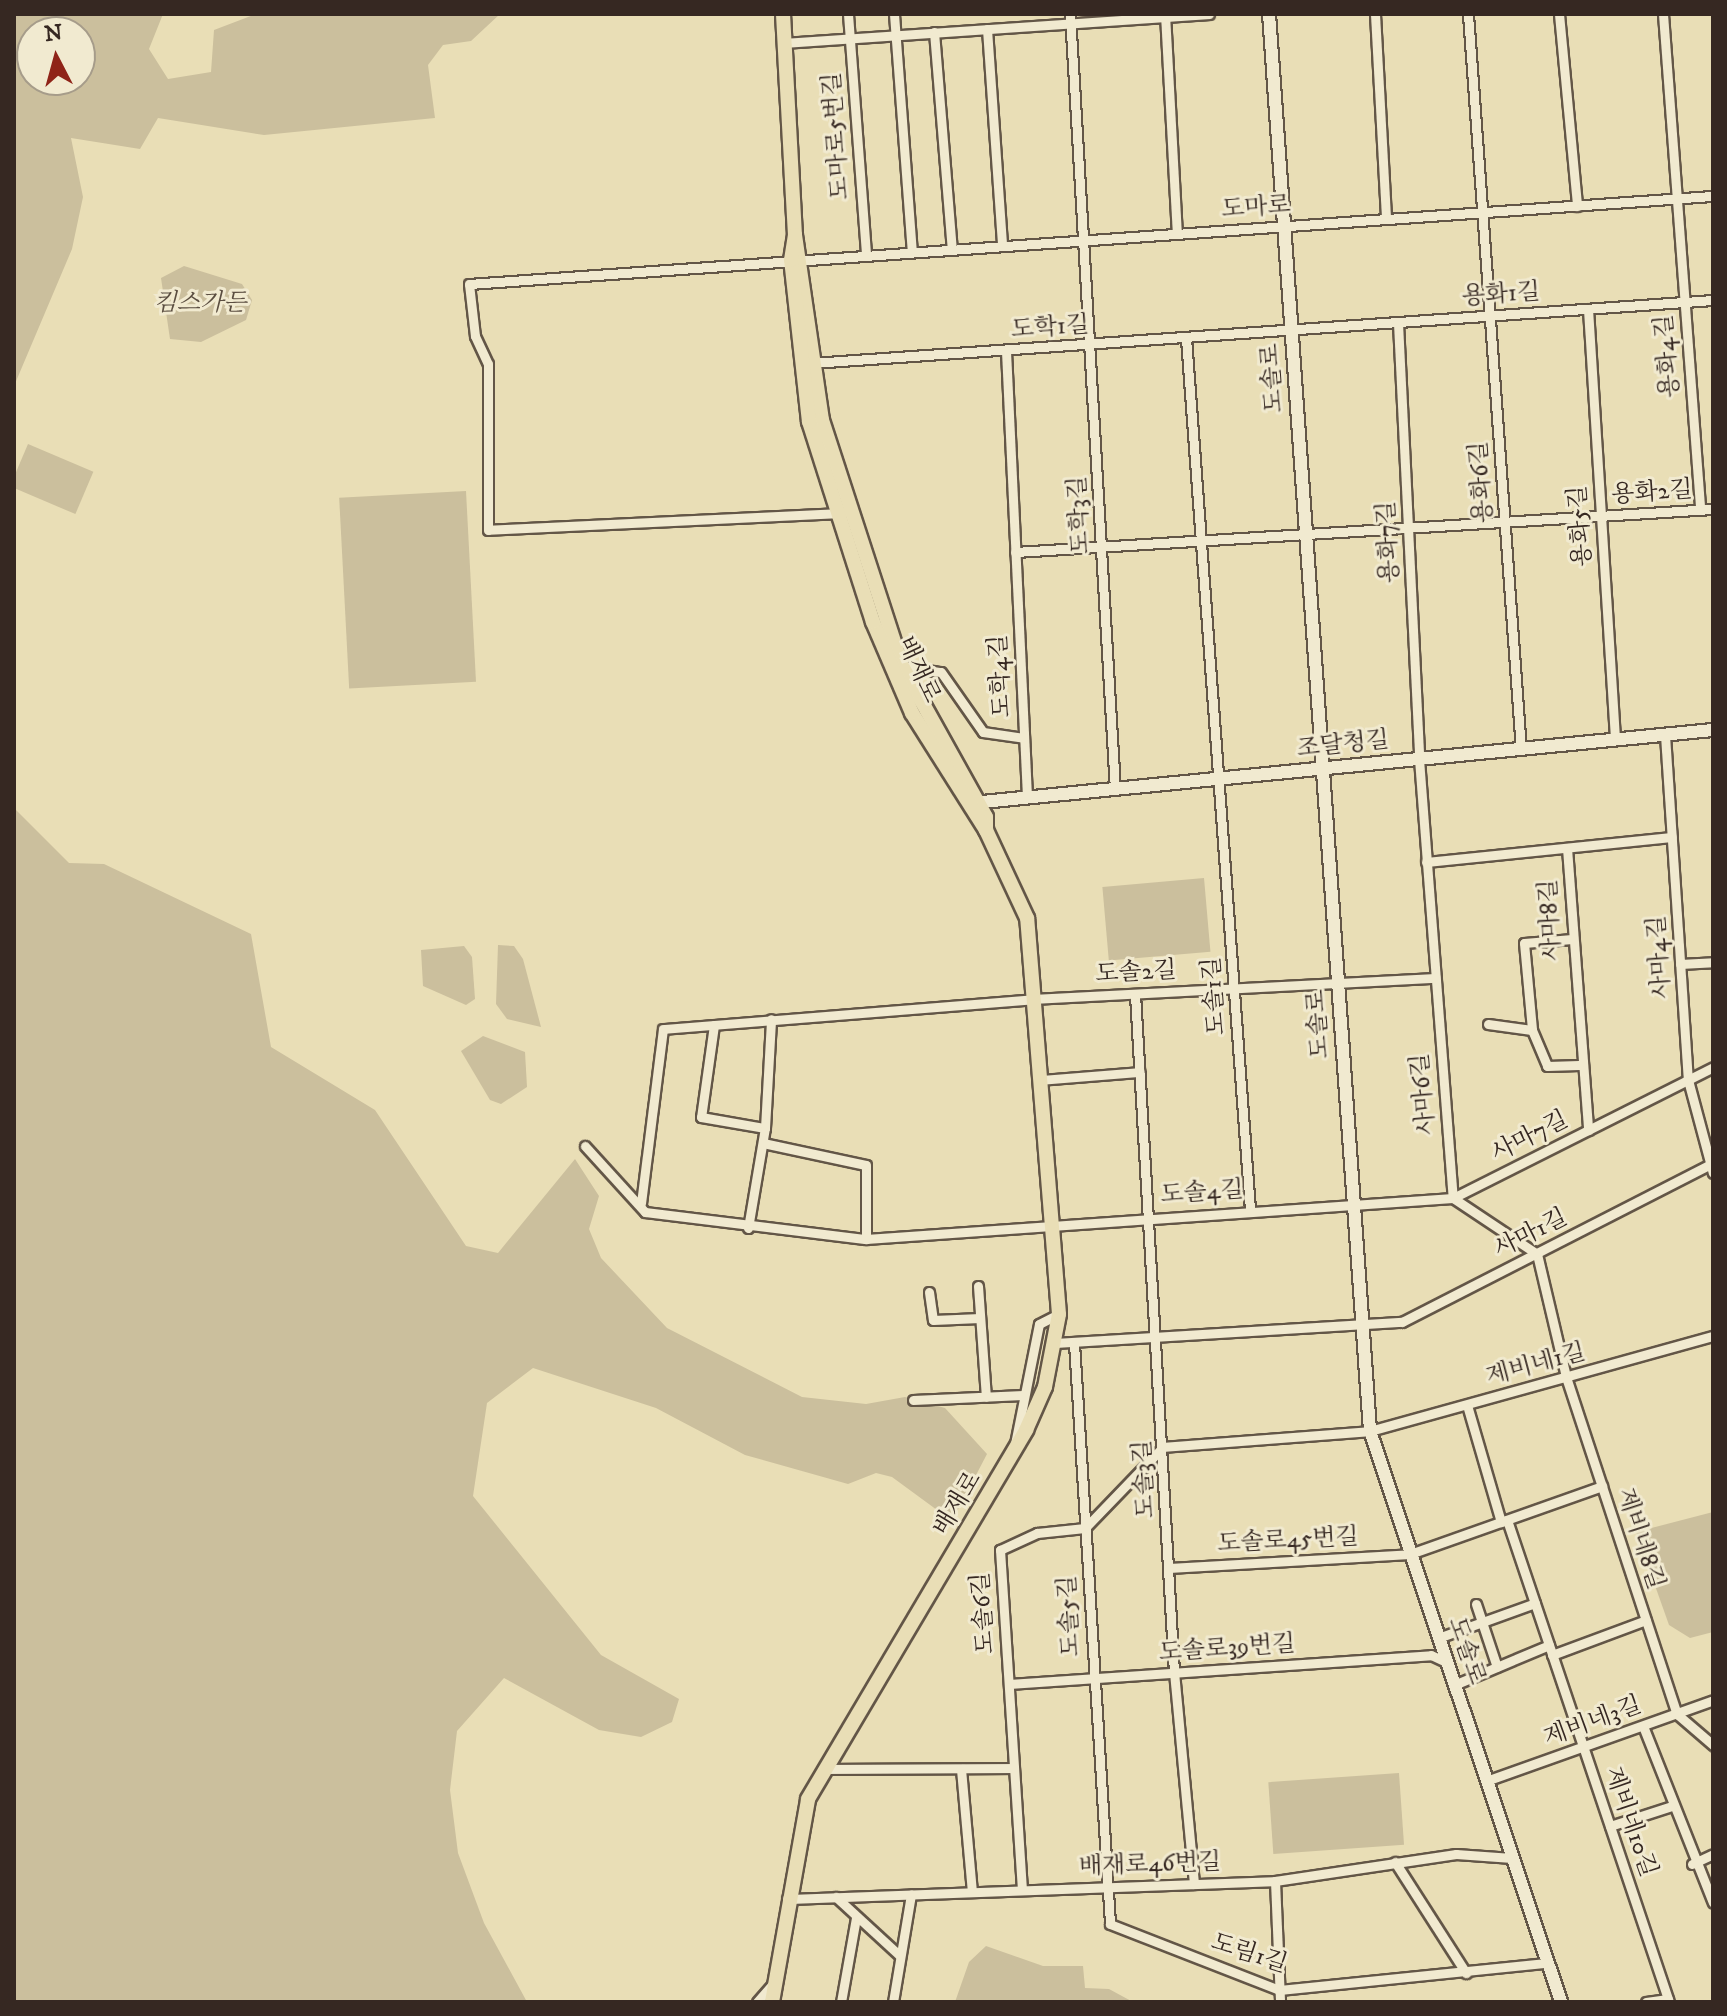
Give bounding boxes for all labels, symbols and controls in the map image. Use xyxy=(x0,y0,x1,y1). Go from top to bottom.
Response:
north arrow xyxy=(16,16,96,96)
text: N xyxy=(43,19,64,48)
street label: 도마로5번길 xyxy=(818,71,856,201)
street label: 도마로 xyxy=(1220,191,1292,225)
street label: 용화1길 xyxy=(1461,278,1541,312)
park label: 킴스가든 xyxy=(154,290,246,318)
street label: 도학1길 xyxy=(1010,311,1090,345)
street label: 용화4길 xyxy=(1650,313,1686,399)
street label: 도솔로 xyxy=(1256,342,1290,414)
street label: 용화6길 xyxy=(1465,440,1499,524)
street label: 도학3길 xyxy=(1064,475,1096,555)
street label: 용화2길 xyxy=(1610,476,1694,510)
street label: 용화5길 xyxy=(1564,484,1598,568)
street label: 용화7길 xyxy=(1372,500,1406,584)
street label: 배재로 xyxy=(890,632,946,708)
street label: 도학4길 xyxy=(984,634,1018,718)
street label: 조달청길 xyxy=(1295,726,1391,764)
street label: 사마8길 xyxy=(1534,879,1568,961)
street label: 사마4길 xyxy=(1643,914,1677,1000)
street label: 도솔2길 xyxy=(1095,956,1177,990)
street label: 도솔1길 xyxy=(1198,956,1232,1036)
street label: 도솔로 xyxy=(1302,988,1336,1060)
street label: 사마6길 xyxy=(1406,1052,1442,1136)
street label: 사마7길 xyxy=(1487,1106,1573,1168)
street label: 도솔4길 xyxy=(1159,1176,1245,1210)
street label: 사마1길 xyxy=(1490,1203,1572,1265)
street label: 제비네1길 xyxy=(1483,1338,1589,1392)
street label: 도솔3길 xyxy=(1129,1439,1161,1519)
street label: 배재로 xyxy=(928,1467,988,1541)
street label: 제비네8길 xyxy=(1610,1485,1670,1593)
street label: 도솔로45번길 xyxy=(1217,1523,1359,1559)
street label: 도솔6길 xyxy=(967,1571,1001,1655)
street label: 도솔5길 xyxy=(1053,1575,1087,1657)
street label: 도솔로 xyxy=(1441,1613,1491,1689)
street label: 도솔로39번길 xyxy=(1158,1630,1296,1668)
street label: 제비네3길 xyxy=(1540,1691,1646,1753)
street label: 제비네10길 xyxy=(1598,1763,1662,1881)
street label: 배재로46번길 xyxy=(1078,1848,1222,1882)
street label: 도림1길 xyxy=(1207,1928,1291,1980)

